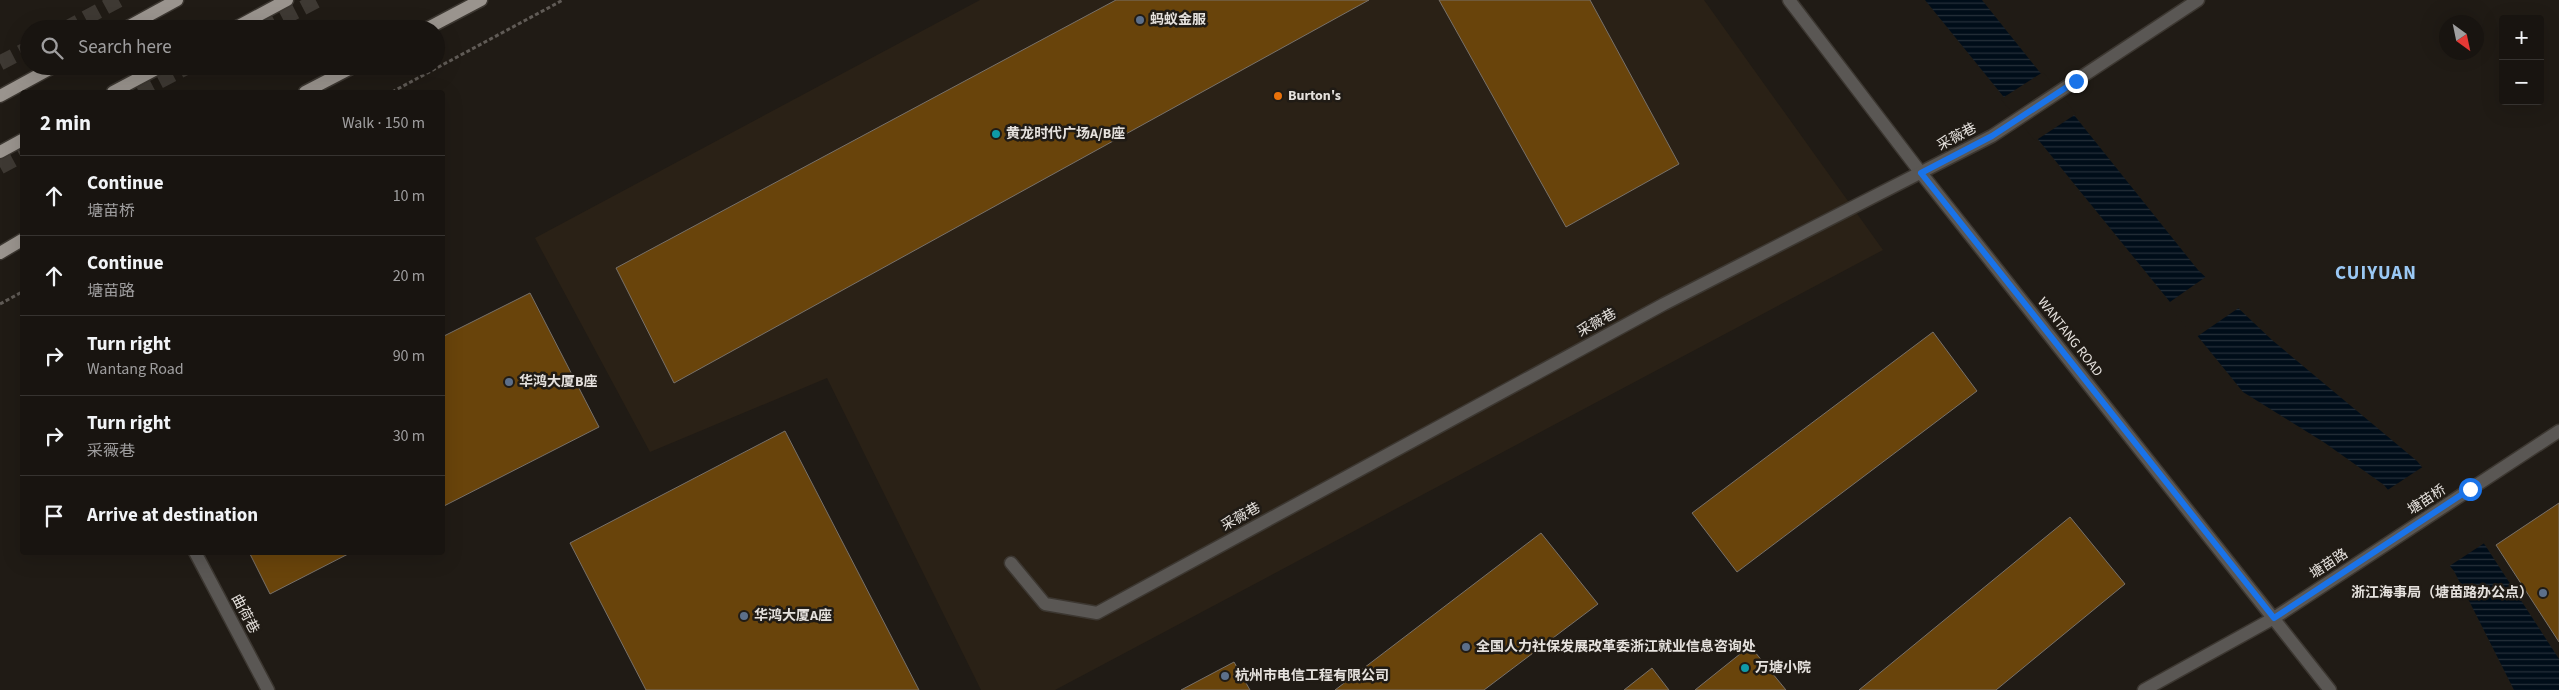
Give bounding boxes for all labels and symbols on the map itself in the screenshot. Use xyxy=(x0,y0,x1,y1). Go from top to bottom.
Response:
place label: 蚂蚁金服 xyxy=(1150,10,1206,30)
marker: 蚂蚁金服 xyxy=(1134,14,1146,26)
north arrow xyxy=(2439,15,2484,60)
route end xyxy=(2065,70,2088,93)
place label: Burton's xyxy=(1288,86,1341,106)
marker: Burton's xyxy=(1272,90,1284,102)
street label: 采薇巷 xyxy=(1934,118,1980,156)
place label: 黄龙时代广场A/B座 xyxy=(1006,124,1125,144)
marker: 黄龙时代广场A/B座 xyxy=(990,128,1002,140)
district label: CUIYUAN xyxy=(2335,260,2417,287)
street label: WANTANG ROAD xyxy=(2033,293,2107,381)
street label: 采薇巷 xyxy=(1574,304,1620,342)
place label: 华鸿大厦B座 xyxy=(519,372,597,392)
marker: 华鸿大厦B座 xyxy=(503,376,515,388)
route start xyxy=(2459,478,2482,501)
street label: 塘苗桥 xyxy=(2404,480,2450,520)
street label: 采薇巷 xyxy=(1218,498,1264,536)
street label: 塘苗路 xyxy=(2306,544,2352,584)
place label: 浙江海事局（塘苗路办公点） xyxy=(2351,583,2533,603)
marker: 浙江海事局（塘苗路办公点） xyxy=(2537,587,2549,599)
street label: 曲荷巷 xyxy=(226,591,264,637)
place label: 华鸿大厦A座 xyxy=(754,606,832,626)
marker: 华鸿大厦A座 xyxy=(738,610,750,622)
place label: 全国人力社保发展改革委浙江就业信息咨询处 xyxy=(1476,637,1756,657)
marker: 全国人力社保发展改革委浙江就业信息咨询处 xyxy=(1460,641,1472,653)
place label: 万塘小院 xyxy=(1755,658,1811,678)
marker: 万塘小院 xyxy=(1739,662,1751,674)
place label: 杭州市电信工程有限公司 xyxy=(1235,666,1389,686)
marker: 杭州市电信工程有限公司 xyxy=(1219,670,1231,682)

